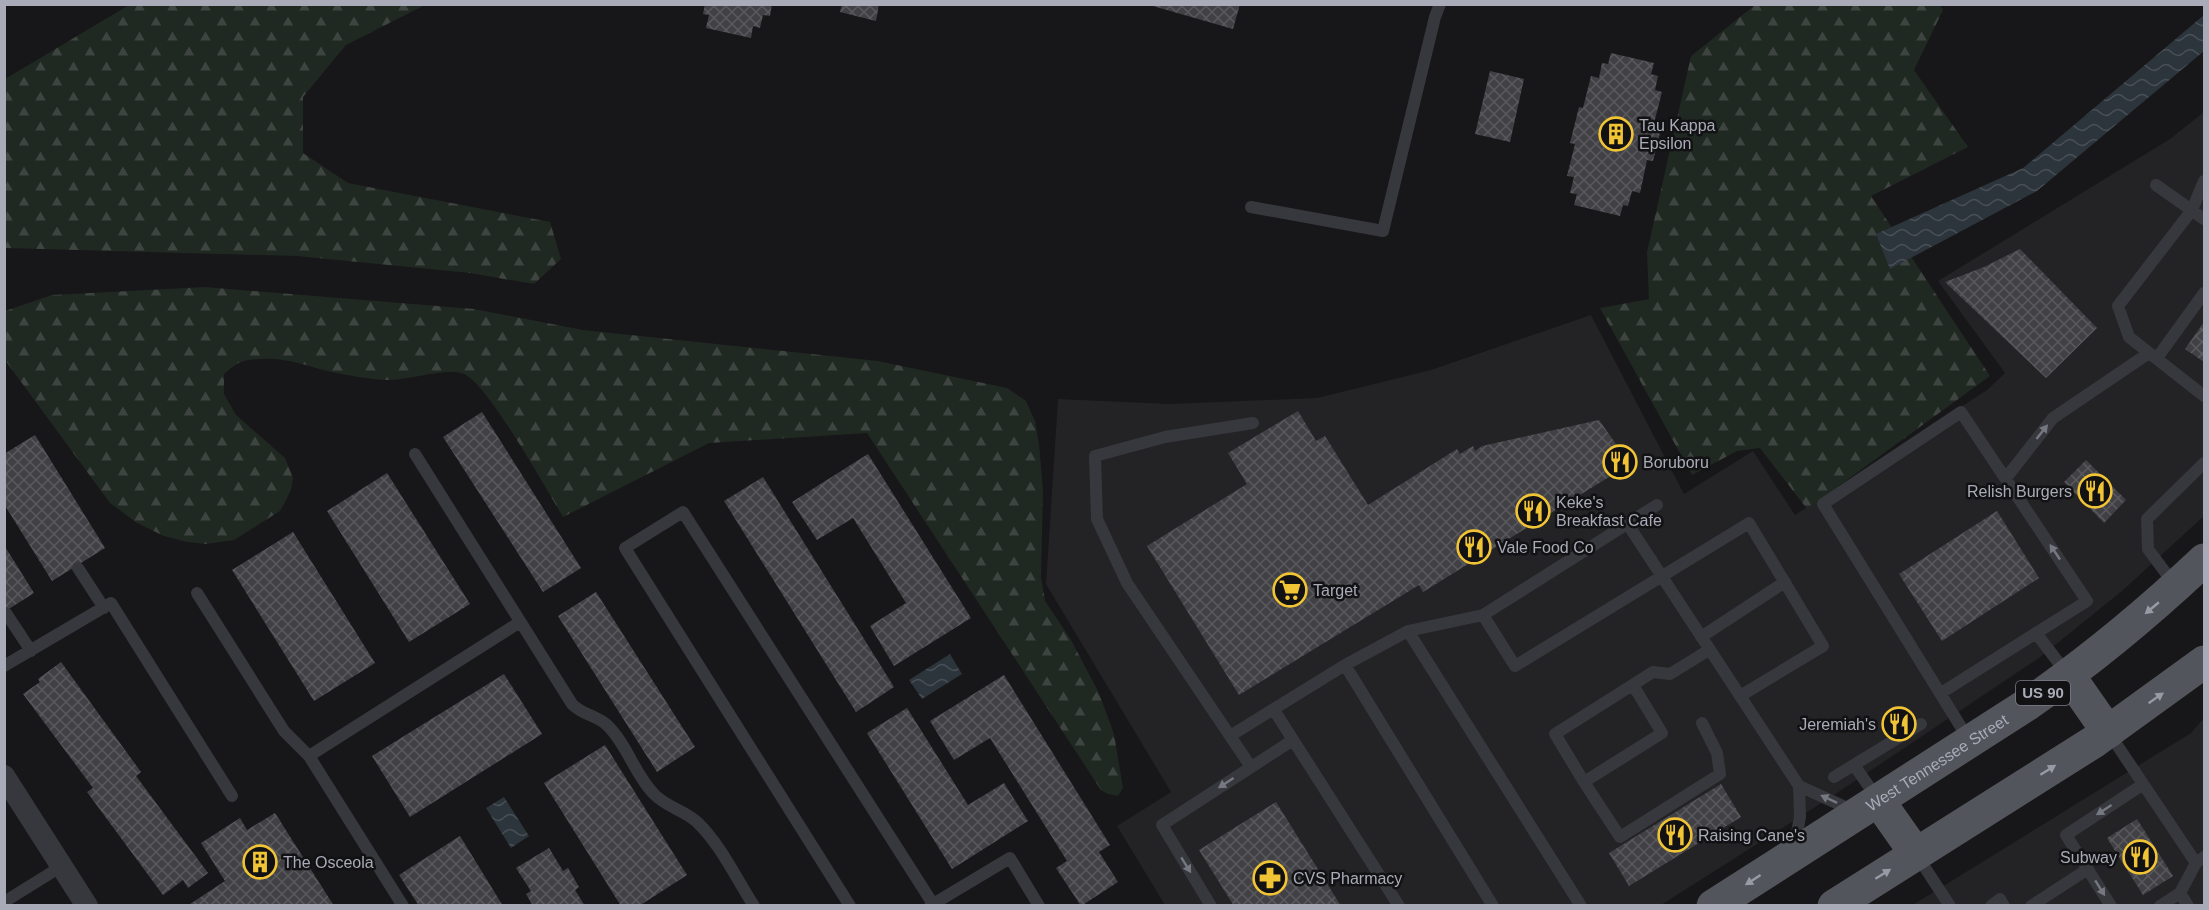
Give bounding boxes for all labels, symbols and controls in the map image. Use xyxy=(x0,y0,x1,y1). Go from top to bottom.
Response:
building icon: Tau Kappa Epsilon xyxy=(1598,116,1634,152)
place label: Tau Kappa Epsilon xyxy=(1639,117,1716,152)
one-way arrow xyxy=(2035,425,2047,440)
restaurant icon: Boruboru xyxy=(1602,444,1638,480)
place label: Boruboru xyxy=(1643,454,1709,471)
restaurant icon: Relish Burgers xyxy=(2077,473,2113,509)
place label: Relish Burgers xyxy=(1967,483,2072,500)
restaurant icon: Keke's Breakfast Cafe xyxy=(1515,493,1551,529)
place label: Keke's Breakfast Cafe xyxy=(1556,494,1662,529)
restaurant icon: Vale Food Co xyxy=(1456,529,1492,565)
place label: Vale Food Co xyxy=(1497,539,1594,556)
one-way arrow xyxy=(2050,544,2061,560)
supermarket icon: Target xyxy=(1272,572,1308,608)
place label: Target xyxy=(1313,582,1358,599)
one-way arrow xyxy=(2145,601,2160,614)
road number: US 90 xyxy=(2016,681,2070,705)
one-way arrow xyxy=(2147,692,2163,704)
restaurant icon: Jeremiah's xyxy=(1881,706,1917,742)
street label: West Tennessee Street xyxy=(1863,711,2012,815)
place label: Jeremiah's xyxy=(1799,716,1876,733)
one-way arrow xyxy=(2040,765,2056,776)
one-way arrow xyxy=(1218,778,1234,789)
one-way arrow xyxy=(1820,795,1837,804)
one-way arrow xyxy=(2097,804,2113,816)
restaurant icon: Raising Cane's xyxy=(1657,817,1693,853)
place label: Raising Cane's xyxy=(1698,827,1805,844)
restaurant icon: Subway xyxy=(2122,839,2158,875)
building icon: The Osceola xyxy=(242,844,278,880)
place label: Subway xyxy=(2060,849,2117,866)
place label: The Osceola xyxy=(283,854,374,871)
one-way arrow xyxy=(1181,857,1192,874)
pharmacy icon: CVS Pharmacy xyxy=(1252,860,1288,896)
one-way arrow xyxy=(1875,869,1891,880)
place label: CVS Pharmacy xyxy=(1293,870,1402,887)
one-way arrow xyxy=(1745,874,1761,885)
one-way arrow xyxy=(2094,880,2105,896)

